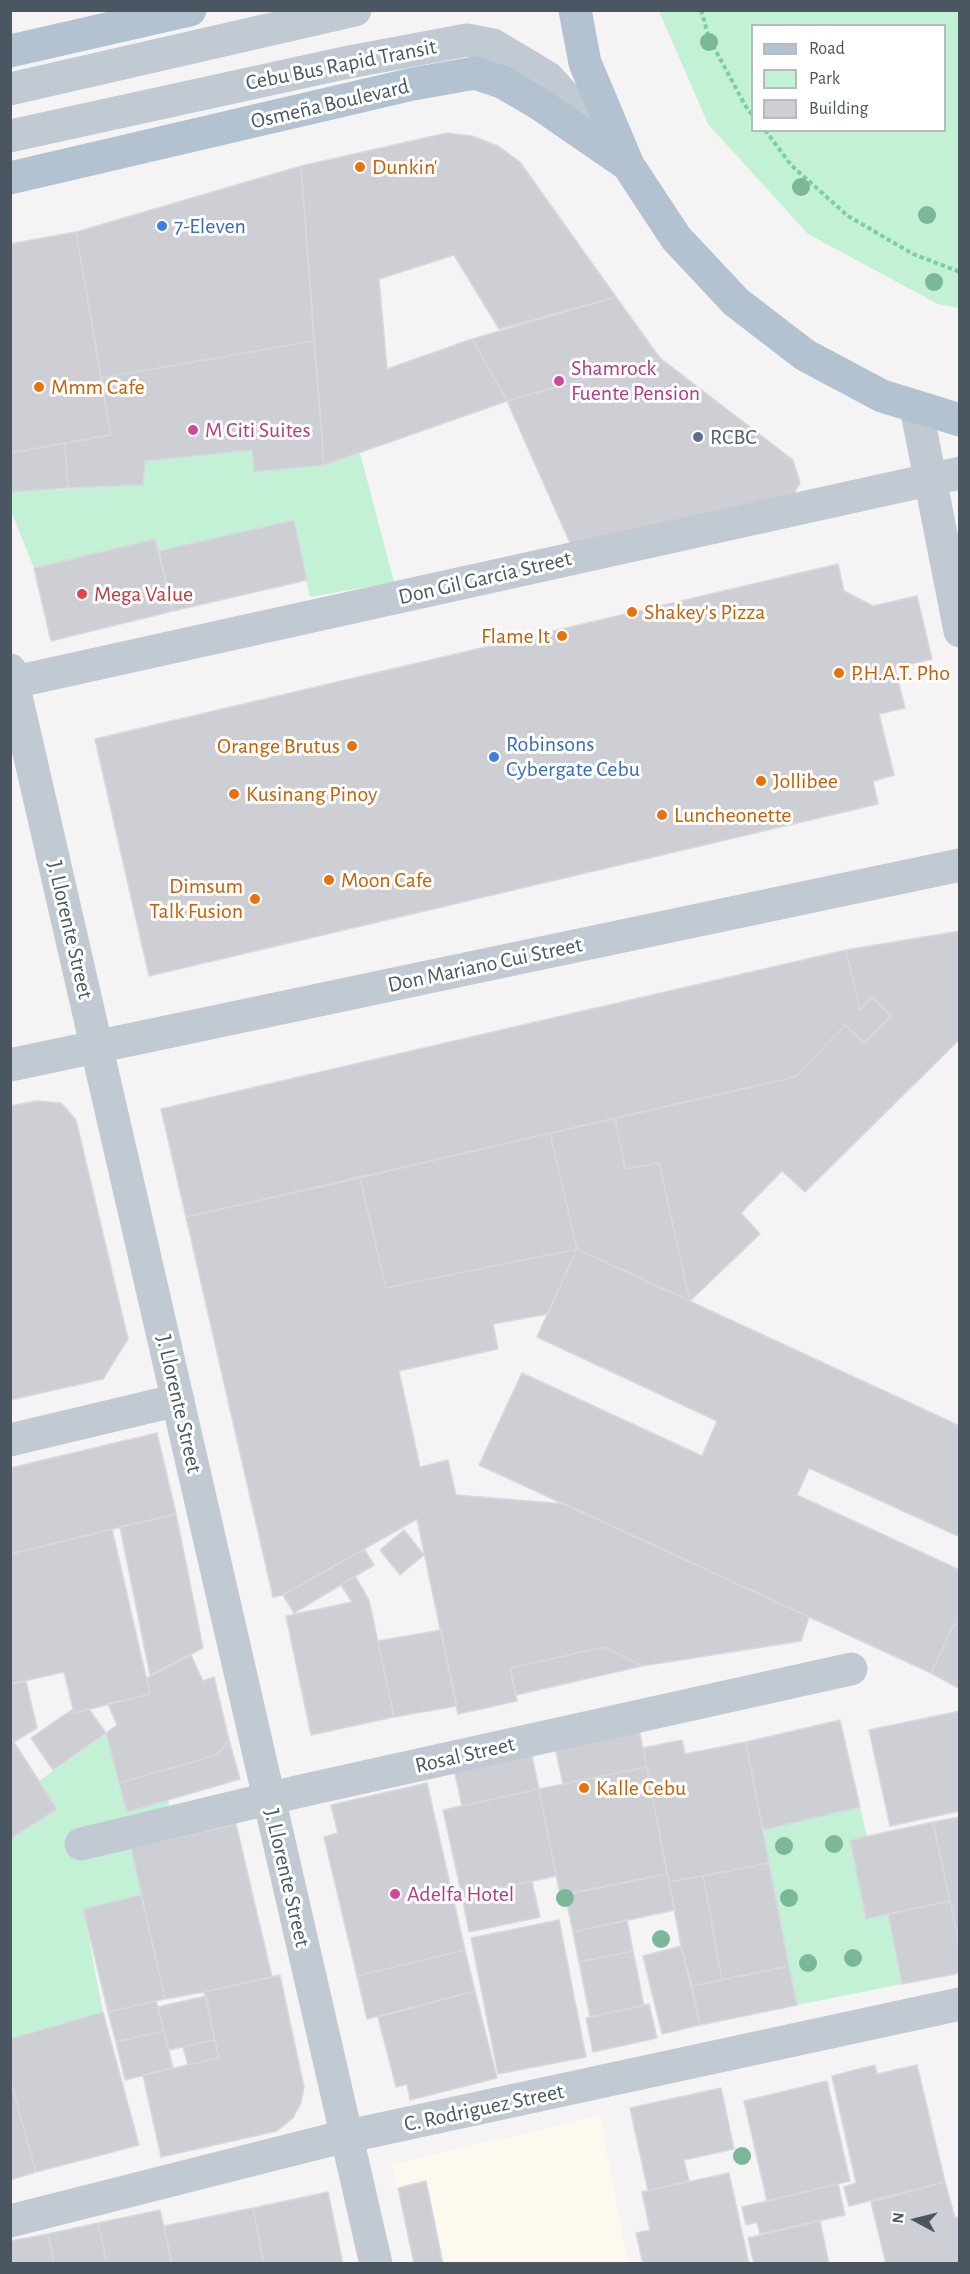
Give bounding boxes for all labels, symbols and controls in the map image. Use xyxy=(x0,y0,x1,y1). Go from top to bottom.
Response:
legend xyxy=(751,24,946,132)
street label: Cebu Bus Rapid Transit xyxy=(243,34,439,96)
text: Road xyxy=(809,40,845,58)
text: Park xyxy=(809,70,840,88)
street label: Osmeña Boulevard xyxy=(248,73,412,135)
text: Building xyxy=(809,100,868,118)
place label: Dunkin' xyxy=(372,154,438,180)
marker: Dunkin' xyxy=(353,160,367,174)
place label: 7-Eleven xyxy=(174,213,246,239)
marker: 7-Eleven xyxy=(155,219,169,233)
place label: Shamrock Fuente Pension xyxy=(571,355,700,406)
place label: Mmm Cafe xyxy=(51,374,145,400)
marker: Shamrock Fuente Pension xyxy=(552,374,566,388)
marker: Mmm Cafe xyxy=(32,380,46,394)
place label: M Citi Suites xyxy=(205,417,311,443)
marker: M Citi Suites xyxy=(186,423,200,437)
place label: RCBC xyxy=(710,424,757,450)
marker: RCBC xyxy=(691,430,705,444)
street label: Don Gil Garcia Street xyxy=(396,545,574,611)
place label: Mega Value xyxy=(94,581,193,607)
marker: Mega Value xyxy=(75,587,89,601)
place label: Shakey's Pizza xyxy=(644,599,765,625)
marker: Shakey's Pizza xyxy=(625,605,639,619)
place label: Flame It xyxy=(481,623,550,649)
marker: Flame It xyxy=(555,629,569,643)
place label: P.H.A.T. Pho xyxy=(851,660,950,686)
marker: P.H.A.T. Pho xyxy=(832,666,846,680)
place label: Robinsons Cybergate Cebu xyxy=(506,731,640,782)
place label: Orange Brutus xyxy=(217,733,340,759)
marker: Orange Brutus xyxy=(345,739,359,753)
marker: Robinsons Cybergate Cebu xyxy=(487,750,501,764)
place label: Jollibee xyxy=(773,768,838,794)
marker: Jollibee xyxy=(754,774,768,788)
place label: Kusinang Pinoy xyxy=(246,781,377,807)
marker: Kusinang Pinoy xyxy=(227,787,241,801)
place label: Luncheonette xyxy=(674,802,791,828)
marker: Luncheonette xyxy=(655,808,669,822)
street label: J. Llorente Street xyxy=(41,858,99,1002)
place label: Moon Cafe xyxy=(341,867,432,893)
place label: Dimsum Talk Fusion xyxy=(149,873,243,924)
marker: Moon Cafe xyxy=(322,873,336,887)
marker: Dimsum Talk Fusion xyxy=(248,892,262,906)
street label: Don Mariano Cui Street xyxy=(385,931,585,999)
street label: J. Llorente Street xyxy=(150,1332,208,1476)
street label: Rosal Street xyxy=(413,1731,517,1779)
place label: Kalle Cebu xyxy=(596,1775,686,1801)
marker: Kalle Cebu xyxy=(577,1781,591,1795)
street label: J. Llorente Street xyxy=(258,1806,316,1950)
place label: Adelfa Hotel xyxy=(407,1881,514,1907)
marker: Adelfa Hotel xyxy=(388,1887,402,1901)
street label: C. Rodriguez Street xyxy=(402,2078,566,2138)
north arrow xyxy=(886,2190,946,2250)
text: N xyxy=(890,2211,907,2224)

